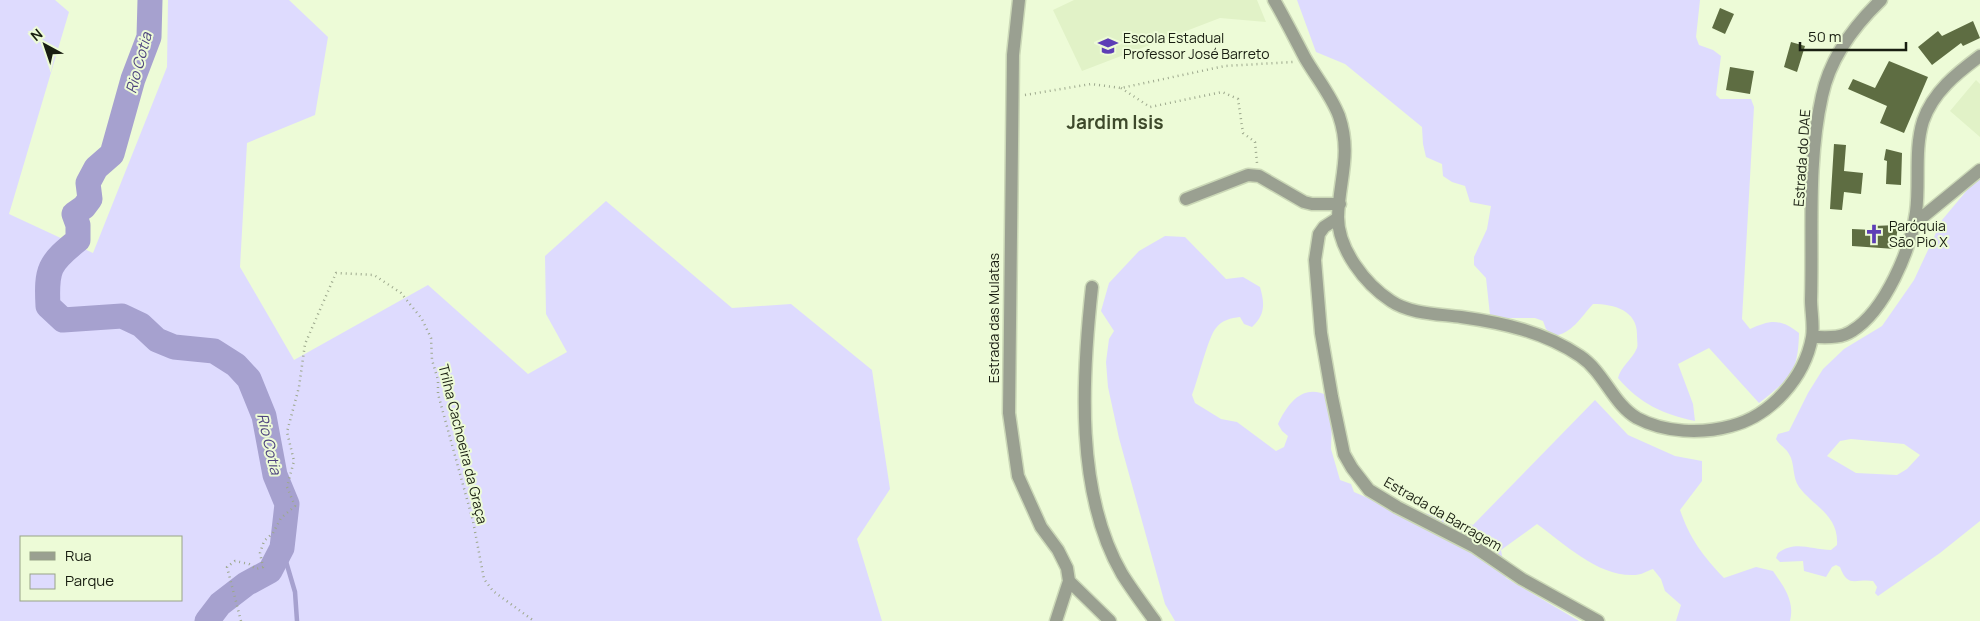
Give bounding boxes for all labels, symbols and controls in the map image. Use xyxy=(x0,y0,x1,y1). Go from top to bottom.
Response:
north arrow xyxy=(20,20,70,70)
scale bar xyxy=(1800,20,1906,52)
text: N xyxy=(26,24,46,45)
text: 50 m xyxy=(1808,26,1842,47)
place label: Escola Estadual Professor José Barreto xyxy=(1123,28,1269,63)
water label: Rio Cotia xyxy=(120,29,157,96)
school or university icon: Escola Estadual Professor José Barreto xyxy=(1097,35,1119,57)
district label: Jardim Isis xyxy=(1066,109,1164,135)
street label: Estrada do DAE xyxy=(1789,109,1814,207)
place label: Paróquia São Pio X xyxy=(1889,216,1948,251)
church icon: Paróquia São Pio X xyxy=(1863,223,1885,245)
street label: Estrada das Mulatas xyxy=(984,253,1003,383)
street label: Trilha Cachoeira da Graça xyxy=(434,362,493,526)
water label: Rio Cotia xyxy=(252,411,287,477)
street label: Estrada da Barragem xyxy=(1381,472,1506,555)
legend xyxy=(20,536,182,601)
text: Rua xyxy=(65,545,92,566)
text: Parque xyxy=(65,570,114,591)

